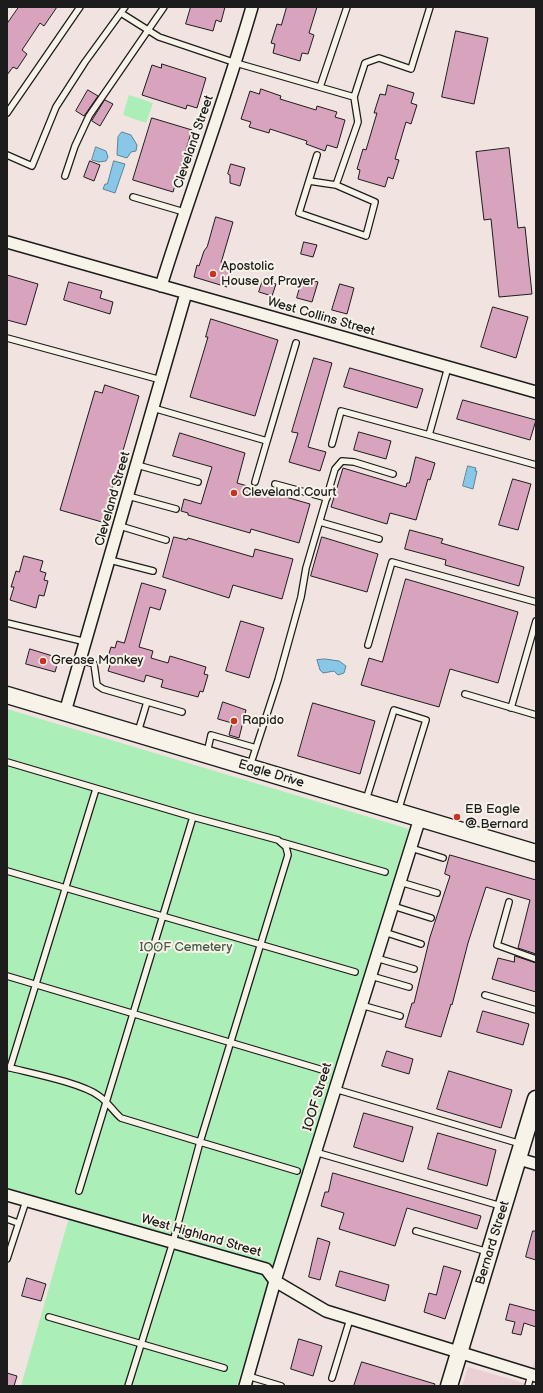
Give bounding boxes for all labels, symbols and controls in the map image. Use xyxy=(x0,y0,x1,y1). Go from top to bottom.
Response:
street label: Cleveland Street xyxy=(171,93,217,191)
place label: Apostolic House of Prayer xyxy=(221,259,315,290)
marker: Apostolic House of Prayer xyxy=(208,269,218,279)
street label: West Collins Street xyxy=(265,294,377,340)
street label: Cleveland Street xyxy=(92,450,134,548)
place label: Cleveland Court xyxy=(242,485,337,501)
marker: Cleveland Court xyxy=(229,488,239,498)
place label: Grease Monkey xyxy=(51,653,143,669)
marker: Grease Monkey xyxy=(38,656,48,666)
place label: Rapido xyxy=(242,713,284,729)
marker: Rapido xyxy=(229,716,239,726)
street label: Eagle Drive xyxy=(236,757,306,791)
place label: EB Eagle @ Bernard xyxy=(465,802,528,833)
marker: EB Eagle @ Bernard xyxy=(452,812,462,822)
park label: IOOF Cemetery xyxy=(140,940,232,956)
street label: IOOF Street xyxy=(300,1061,336,1133)
street label: Bernard Street xyxy=(473,1199,513,1287)
street label: West Highland Street xyxy=(139,1211,263,1261)

